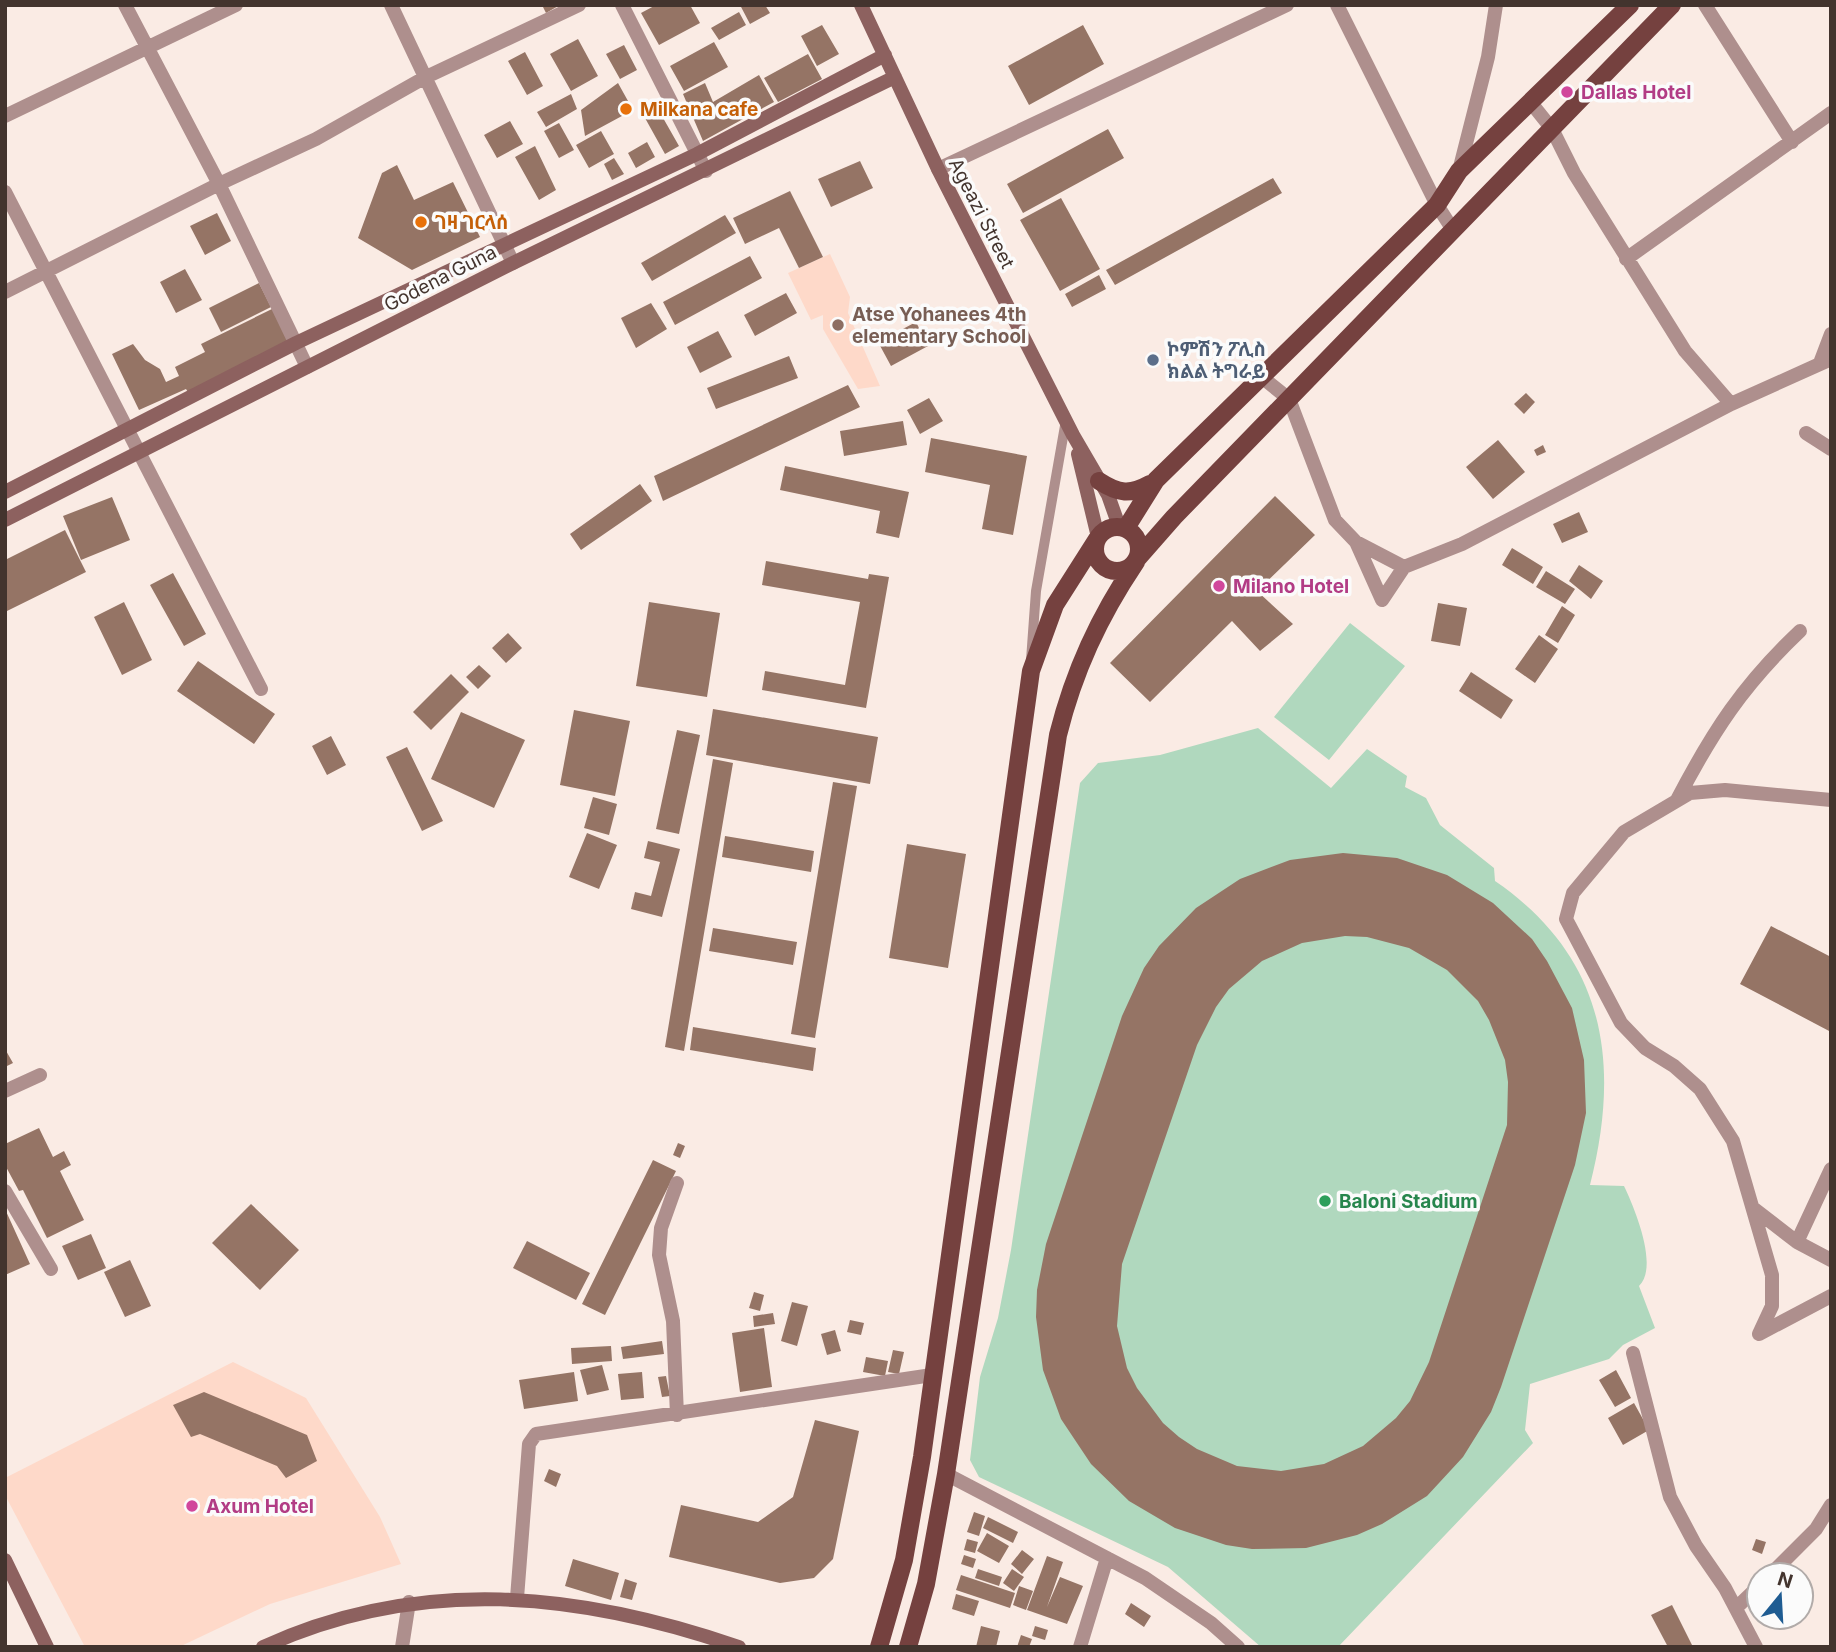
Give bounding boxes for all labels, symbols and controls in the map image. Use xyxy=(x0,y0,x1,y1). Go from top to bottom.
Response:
place label: Dallas Hotel xyxy=(1581,81,1691,104)
marker: Dallas Hotel xyxy=(1559,84,1575,100)
place label: Milkana cafe xyxy=(640,98,758,121)
marker: Milkana cafe xyxy=(618,101,634,117)
street label: Ageazi Street xyxy=(944,154,1019,272)
place label: ገዛ ገርላሰ xyxy=(435,211,508,234)
marker: ገዛ ገርላሰ xyxy=(413,214,429,230)
street label: Godena Guna xyxy=(380,240,500,317)
place label: Atse Yohanees 4th elementary School xyxy=(852,303,1027,348)
marker: Atse Yohanees 4th elementary School xyxy=(830,317,846,333)
place label: ኮምሽን ፖሊስ ክልል ትግራይ xyxy=(1167,338,1266,383)
marker: ኮምሽን ፖሊስ ክልል ትግራይ xyxy=(1145,352,1161,368)
place label: Milano Hotel xyxy=(1233,575,1349,598)
marker: Milano Hotel xyxy=(1211,578,1227,594)
place label: Baloni Stadium xyxy=(1339,1190,1478,1213)
marker: Baloni Stadium xyxy=(1317,1193,1333,1209)
place label: Axum Hotel xyxy=(206,1495,314,1518)
marker: Axum Hotel xyxy=(184,1498,200,1514)
north arrow xyxy=(1745,1561,1815,1631)
text: N xyxy=(1775,1567,1796,1593)

